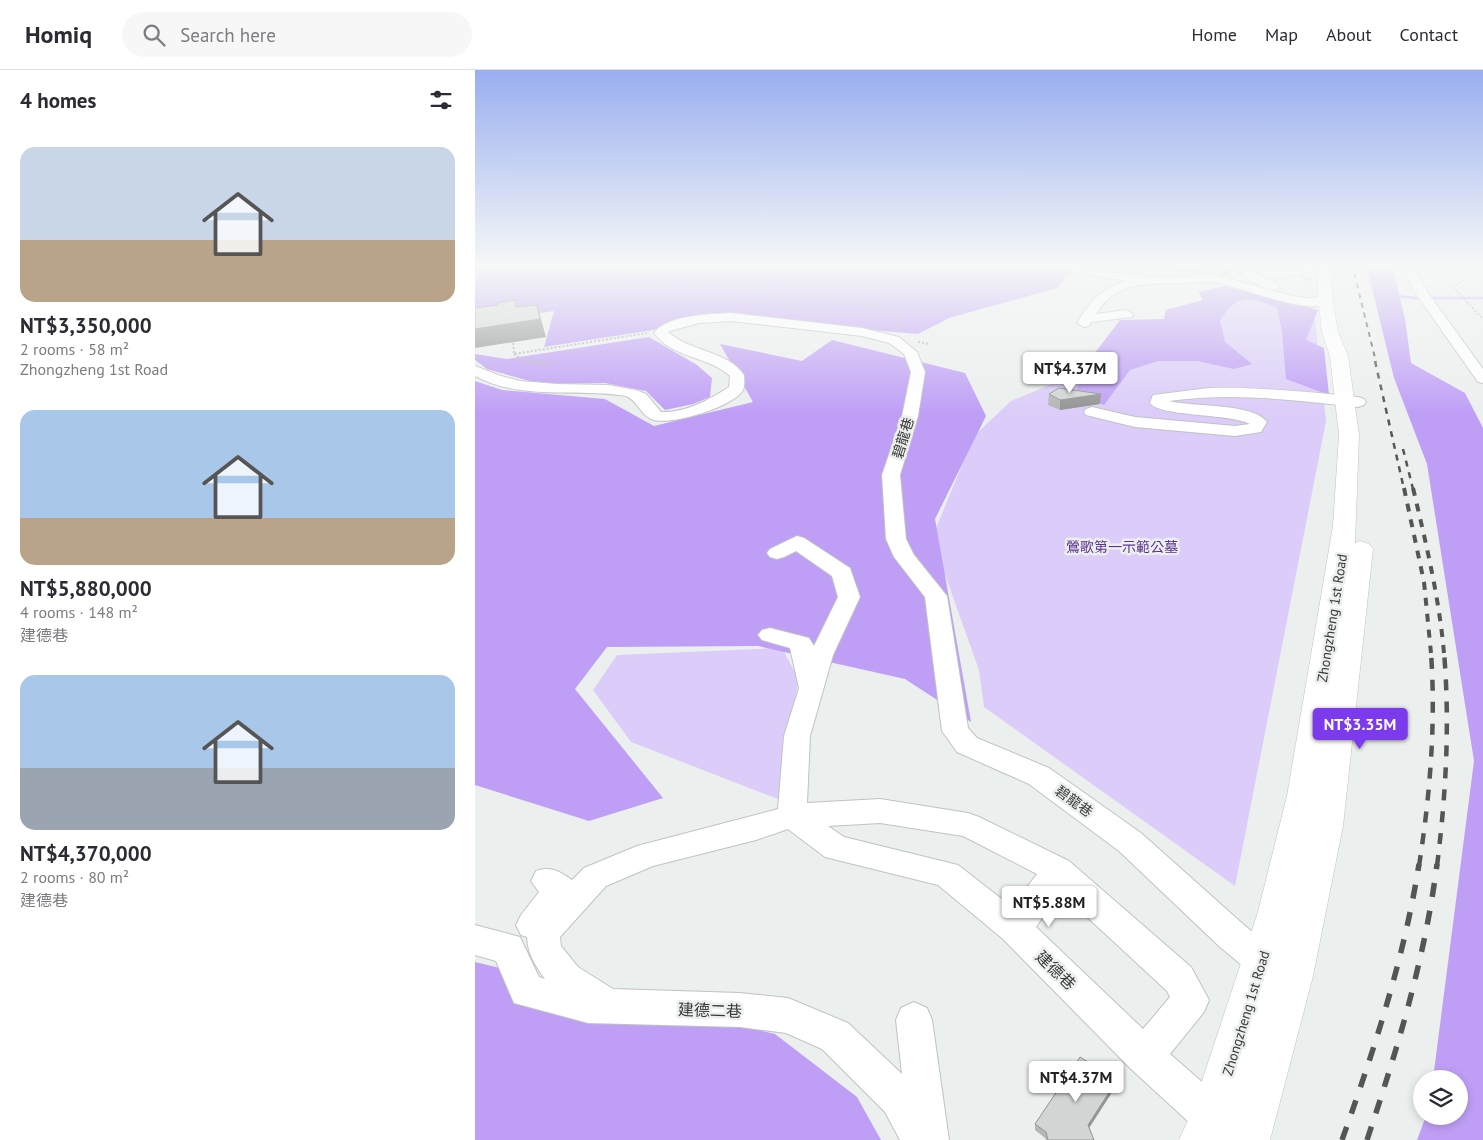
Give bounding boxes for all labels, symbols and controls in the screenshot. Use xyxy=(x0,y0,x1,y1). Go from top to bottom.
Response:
search box xyxy=(122,12,472,57)
text: Homiq xyxy=(25,19,92,50)
icon: search xyxy=(140,21,168,49)
text: Search here xyxy=(180,23,276,47)
text: Home xyxy=(1191,23,1237,46)
text: Map xyxy=(1265,23,1298,46)
text: About xyxy=(1326,23,1372,46)
text: Contact xyxy=(1400,23,1458,46)
icon: filters xyxy=(427,86,455,114)
text: 4 homes xyxy=(20,87,96,114)
icon: home xyxy=(193,179,283,269)
text: NT$3,350,000 xyxy=(20,312,152,339)
text: 2 rooms · 58 m² xyxy=(20,339,129,359)
pin: NT$4.37M xyxy=(1018,352,1122,394)
text: NT$4.37M xyxy=(1034,358,1106,378)
text: Zhongzheng 1st Road xyxy=(20,359,168,379)
street label: 碧龍巷 xyxy=(888,415,918,461)
icon: home xyxy=(193,442,283,532)
park label: 鶯歌第一示範公墓 xyxy=(1066,538,1178,556)
street label: Zhongzheng 1st Road xyxy=(1313,553,1351,683)
text: NT$5,880,000 xyxy=(20,575,152,602)
text: 4 rooms · 148 m² xyxy=(20,602,138,622)
text: 建德巷 xyxy=(20,625,68,645)
icon: home xyxy=(193,707,283,797)
pin: NT$3.35M xyxy=(1308,708,1412,750)
text: NT$3.35M xyxy=(1324,714,1396,734)
street label: 碧龍巷 xyxy=(1052,781,1096,821)
text: NT$4,370,000 xyxy=(20,840,152,867)
text: 2 rooms · 80 m² xyxy=(20,867,129,887)
pin: NT$5.88M xyxy=(997,886,1101,928)
text: 建德巷 xyxy=(20,890,68,910)
text: NT$5.88M xyxy=(1013,892,1085,912)
street label: 建德巷 xyxy=(1032,946,1080,994)
street label: Zhongzheng 1st Road xyxy=(1218,948,1274,1078)
street label: 建德二巷 xyxy=(678,999,742,1021)
pin: NT$4.37M xyxy=(1024,1060,1128,1103)
text: NT$4.37M xyxy=(1040,1067,1112,1087)
map controls xyxy=(1413,1070,1468,1125)
button: layers xyxy=(1413,1070,1468,1125)

